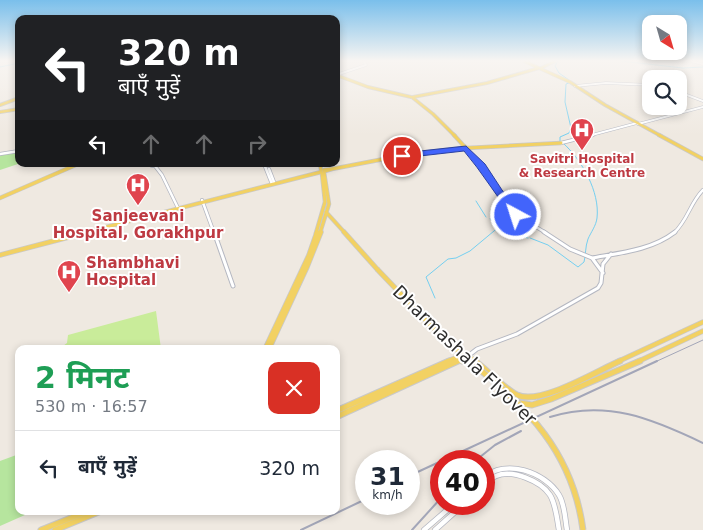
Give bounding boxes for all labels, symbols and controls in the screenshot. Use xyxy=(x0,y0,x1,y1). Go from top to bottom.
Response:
north arrow xyxy=(642,15,688,60)
map controls xyxy=(642,15,687,115)
text: 320 m xyxy=(118,33,240,73)
icon: left xyxy=(35,35,100,100)
button: search xyxy=(642,70,687,115)
text: बाएँ मुड़ें xyxy=(118,74,180,99)
hospital icon: Savitri Hospital & Research Centre xyxy=(569,117,595,151)
icon: left xyxy=(84,130,112,158)
icon: ahead xyxy=(137,130,165,158)
icon: ahead xyxy=(190,130,218,158)
icon: right xyxy=(243,130,271,158)
pin xyxy=(381,135,423,177)
icon: arrive xyxy=(388,142,416,170)
place label: Savitri Hospital & Research Centre xyxy=(519,152,645,180)
hospital icon: Sanjeevani Hospital, Gorakhpur xyxy=(125,172,151,206)
position arrow xyxy=(489,188,541,240)
place label: Sanjeevani Hospital, Gorakhpur xyxy=(53,207,224,242)
place label: Shambhavi Hospital xyxy=(86,254,180,289)
hospital icon: Shambhavi Hospital xyxy=(56,259,82,293)
street label: Dharmashala Flyover xyxy=(389,281,542,430)
text: 2 मिनट xyxy=(35,360,129,395)
button: close xyxy=(268,362,320,414)
text: 530 m · 16:57 xyxy=(35,397,148,416)
speed limit sign: 40 xyxy=(430,450,495,515)
icon: left xyxy=(35,454,63,482)
text: बाएँ मुड़ें xyxy=(78,455,137,477)
text: 320 m xyxy=(259,457,320,479)
text: 31 xyxy=(370,462,405,491)
text: km/h xyxy=(372,488,403,502)

